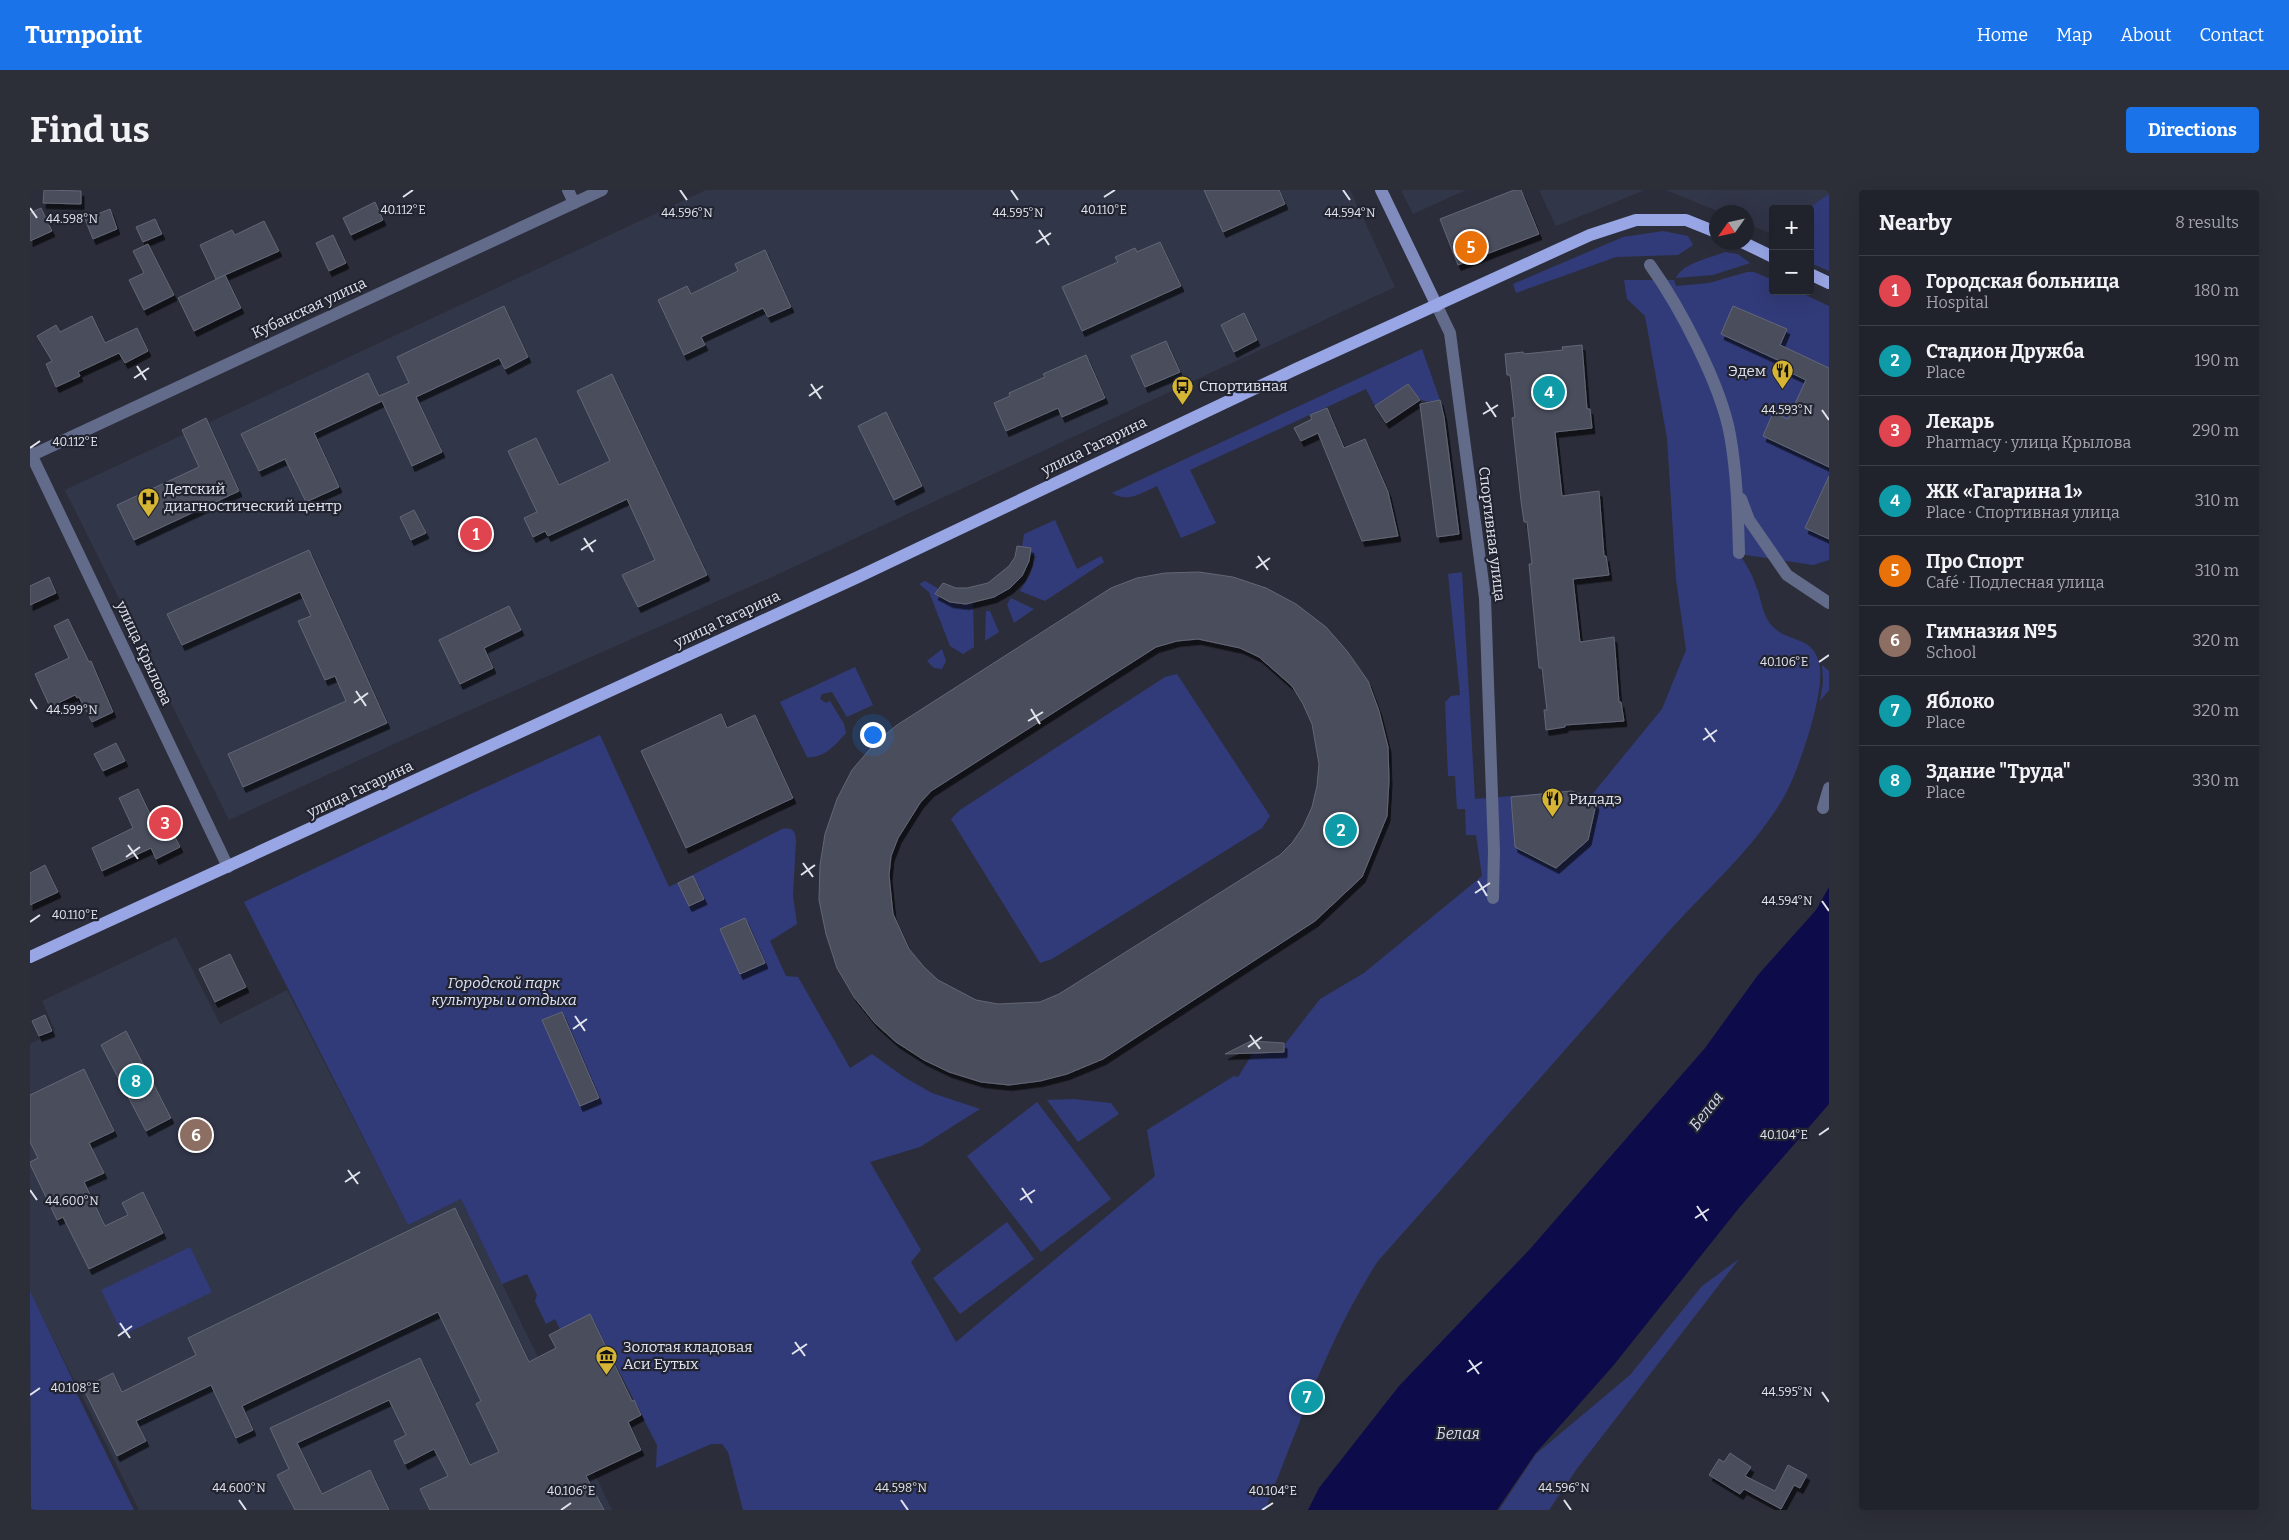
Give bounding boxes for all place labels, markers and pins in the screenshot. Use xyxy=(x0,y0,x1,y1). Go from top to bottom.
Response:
pin: 5 xyxy=(1455,228,1487,266)
restaurant icon: Эдем xyxy=(1770,359,1794,390)
place label: Эдем xyxy=(1728,362,1766,380)
pin: 4 xyxy=(1533,373,1565,411)
bus stop icon: Спортивная xyxy=(1171,374,1195,405)
place label: Спортивная xyxy=(1199,377,1288,395)
place label: Детский диагностический центр xyxy=(164,480,342,515)
hospital icon: Детский диагностический центр xyxy=(136,486,160,517)
pin: 1 xyxy=(460,515,492,553)
restaurant icon: Ридадэ xyxy=(1541,787,1565,818)
place label: Ридадэ xyxy=(1569,790,1622,808)
pin: 3 xyxy=(149,804,181,842)
pin: 2 xyxy=(1325,811,1357,849)
pin: 8 xyxy=(120,1062,152,1100)
pin: 6 xyxy=(180,1116,212,1154)
place label: Золотая кладовая Аси Еутых xyxy=(623,1338,752,1373)
museum icon: Золотая кладовая Аси Еутых xyxy=(595,1344,619,1375)
pin: 7 xyxy=(1291,1378,1323,1416)

